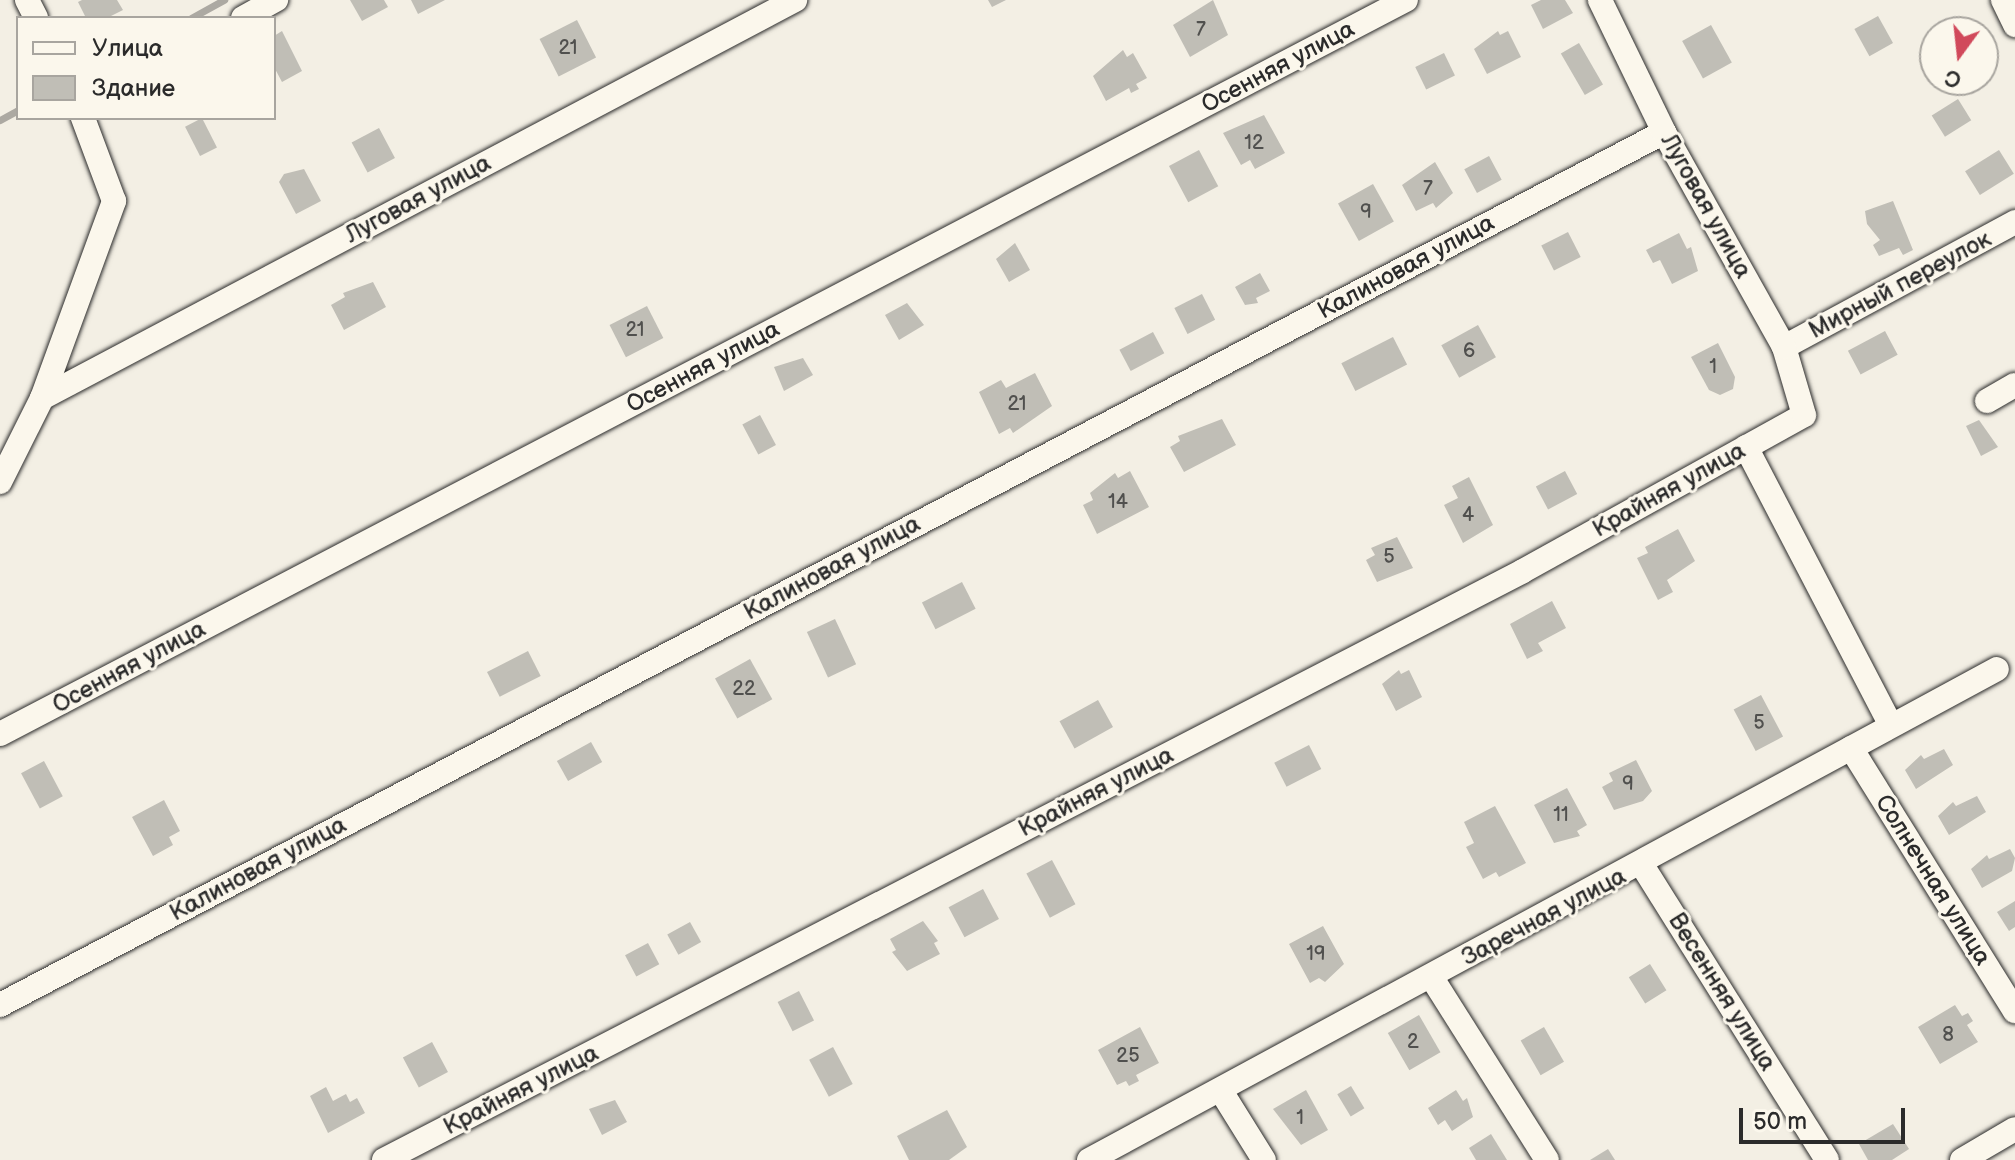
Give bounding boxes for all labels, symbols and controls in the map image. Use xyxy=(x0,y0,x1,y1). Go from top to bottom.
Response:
street label: Осенняя улица xyxy=(1197,15,1359,119)
legend xyxy=(16,16,276,120)
north arrow xyxy=(1919,16,1999,96)
house number: 7 xyxy=(1196,18,1206,42)
text: Улица xyxy=(92,34,163,63)
house number: 21 xyxy=(558,36,578,60)
text: С xyxy=(1942,63,1964,93)
text: Здание xyxy=(92,74,175,103)
street label: Луговая улица xyxy=(1654,129,1758,283)
house number: 12 xyxy=(1244,131,1264,155)
street label: Луговая улица xyxy=(340,149,496,249)
house number: 7 xyxy=(1423,177,1433,201)
house number: 9 xyxy=(1360,200,1372,224)
street label: Калиновая улица xyxy=(1313,208,1499,326)
street label: Мирный переулок xyxy=(1804,225,1996,345)
street label: Осенняя улица xyxy=(622,315,784,419)
house number: 21 xyxy=(625,318,645,342)
house number: 6 xyxy=(1463,339,1475,363)
house number: 1 xyxy=(1709,355,1717,379)
house number: 21 xyxy=(1007,392,1027,416)
street label: Крайняя улица xyxy=(1588,436,1750,544)
house number: 14 xyxy=(1108,490,1128,514)
house number: 4 xyxy=(1462,503,1474,527)
street label: Калиновая улица xyxy=(739,509,925,627)
house number: 5 xyxy=(1383,545,1395,569)
street label: Осенняя улица xyxy=(48,615,210,719)
house number: 22 xyxy=(732,677,756,701)
house number: 5 xyxy=(1753,711,1765,735)
street label: Крайняя улица xyxy=(1014,741,1178,843)
house number: 9 xyxy=(1622,772,1634,796)
street label: Солнечная улица xyxy=(1869,789,1997,971)
house number: 11 xyxy=(1553,803,1569,827)
street label: Калиновая улица xyxy=(165,810,351,928)
street label: Заречная улица xyxy=(1457,862,1631,972)
street label: Весенняя улица xyxy=(1662,908,1782,1076)
house number: 19 xyxy=(1306,942,1326,966)
house number: 8 xyxy=(1942,1023,1954,1047)
house number: 2 xyxy=(1407,1030,1419,1054)
street label: Крайняя улица xyxy=(439,1039,603,1141)
house number: 25 xyxy=(1116,1044,1140,1068)
scale bar xyxy=(1743,1092,1909,1142)
house number: 1 xyxy=(1296,1106,1304,1130)
text: 50 m xyxy=(1753,1107,1807,1136)

